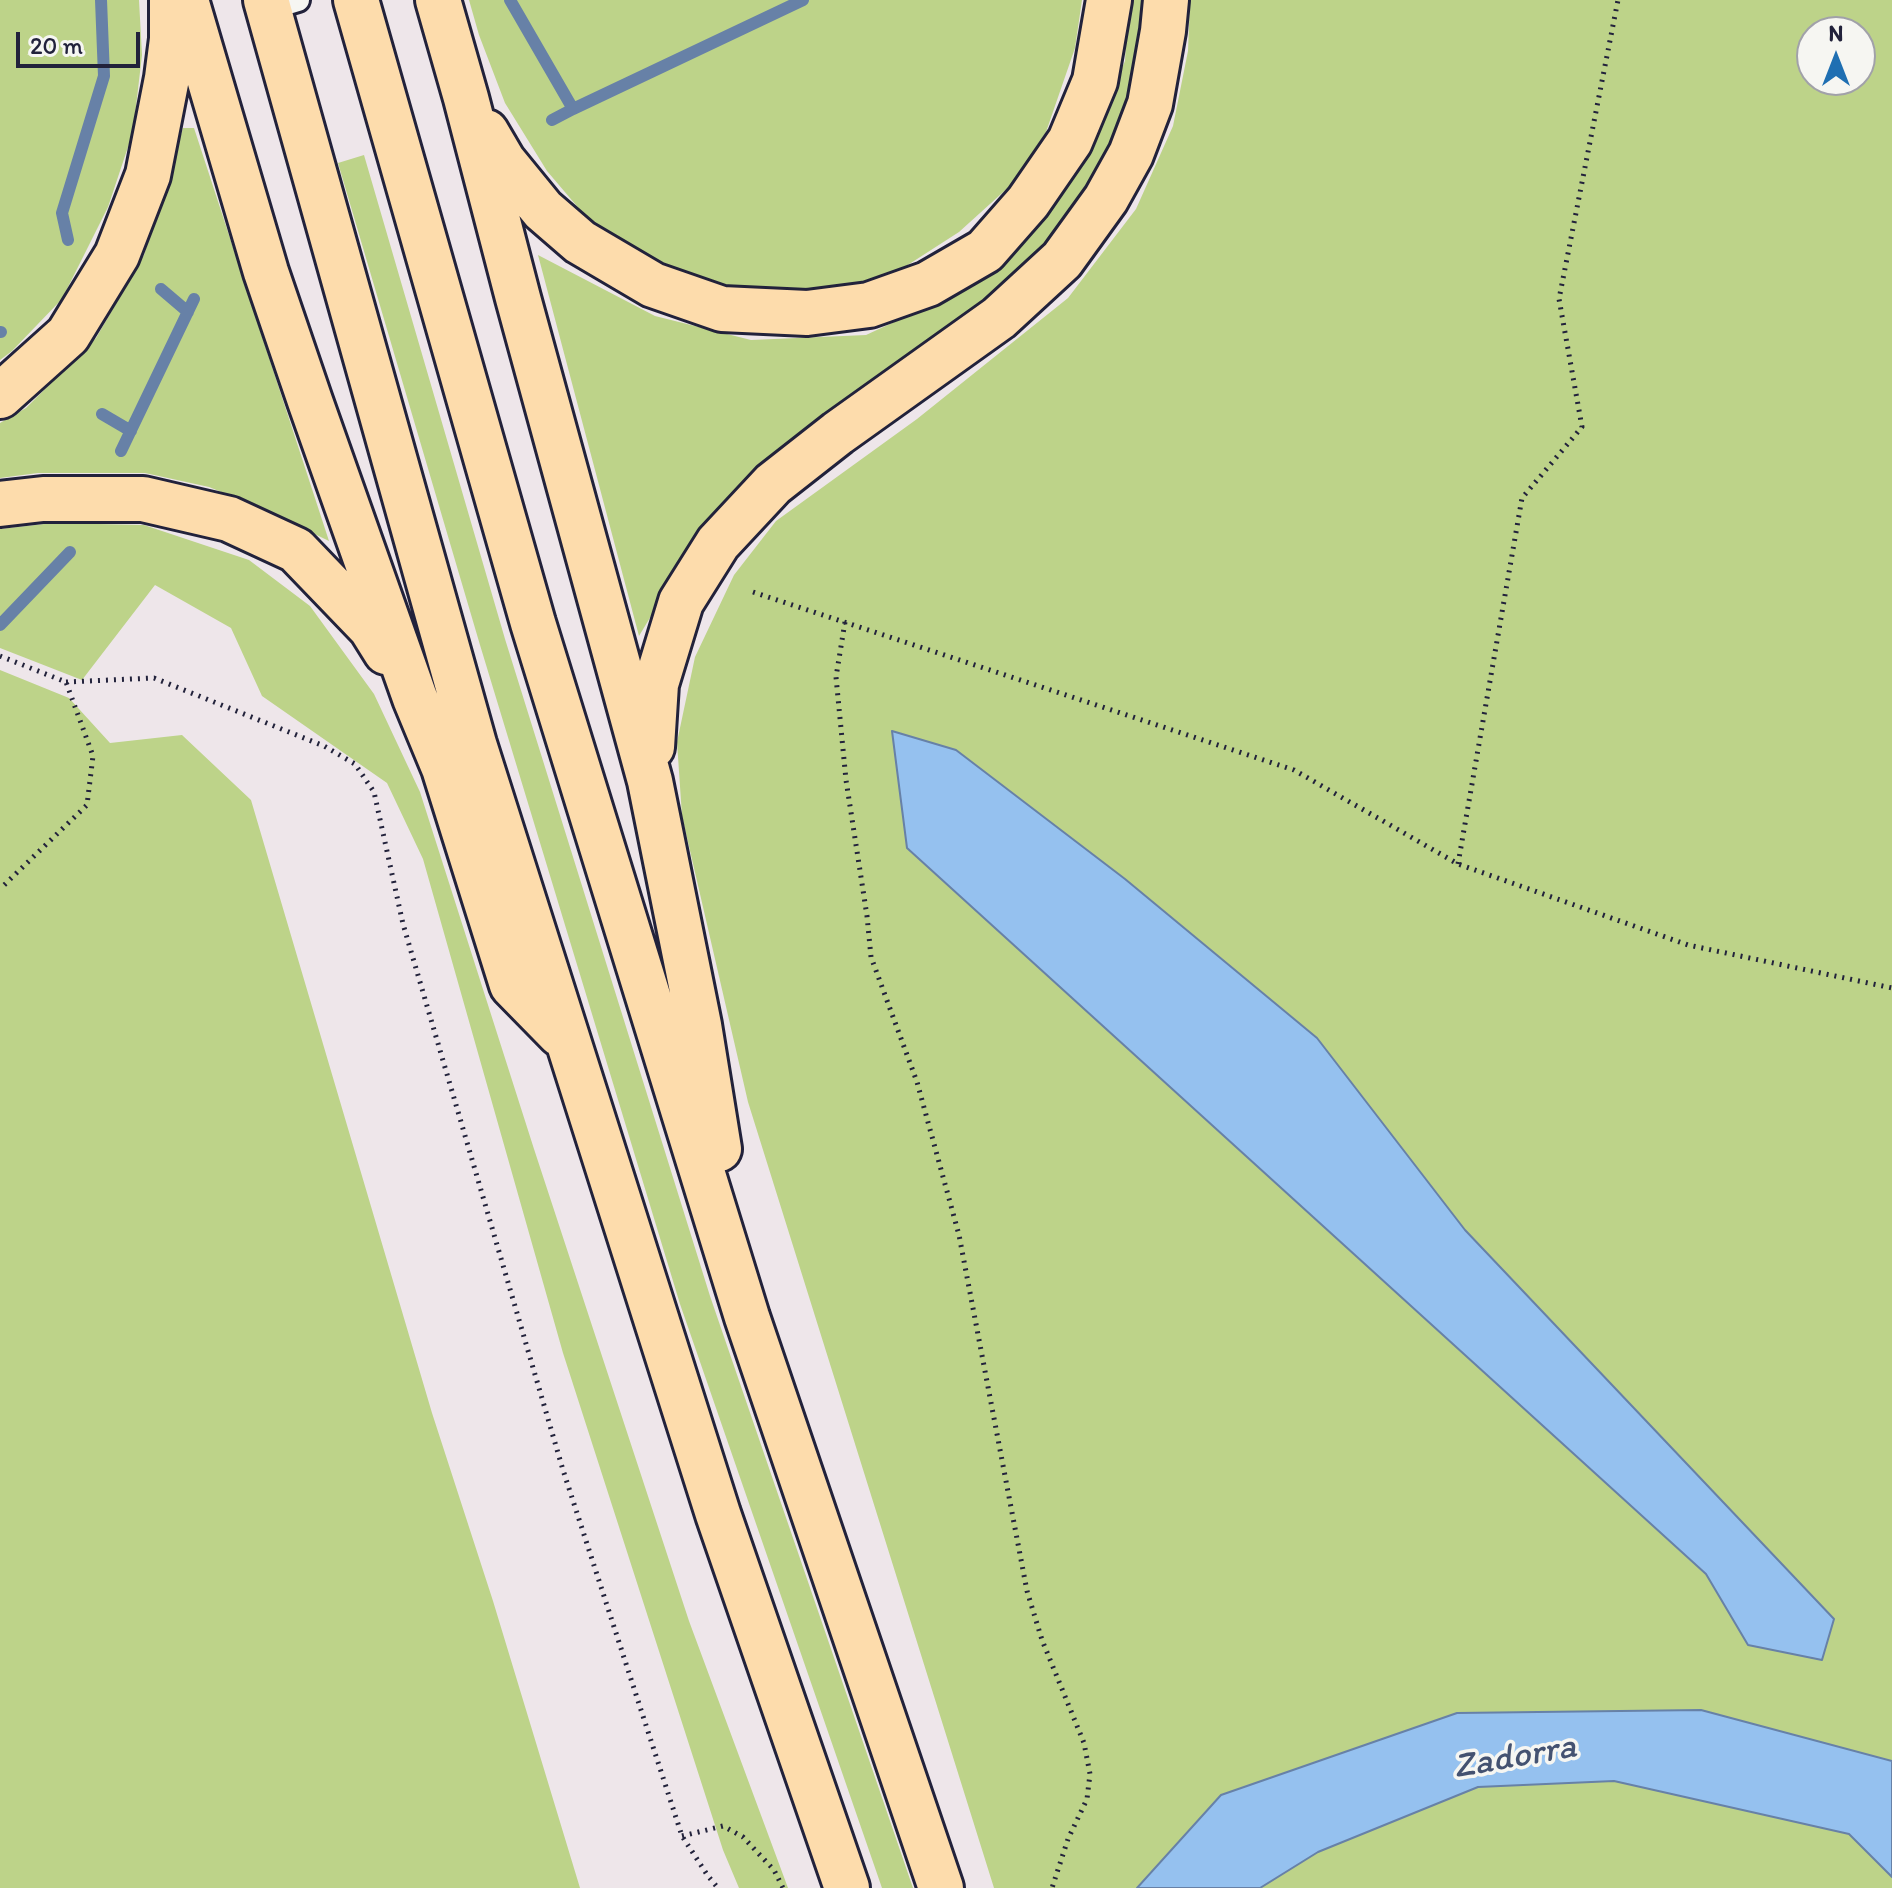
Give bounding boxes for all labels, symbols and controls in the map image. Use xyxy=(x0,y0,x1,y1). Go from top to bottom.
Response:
scale bar xyxy=(20,16,144,66)
north arrow xyxy=(1796,16,1876,96)
text: N xyxy=(1829,20,1843,47)
text: 20 m xyxy=(30,31,83,60)
water label: Zadorra xyxy=(1450,1726,1580,1790)

